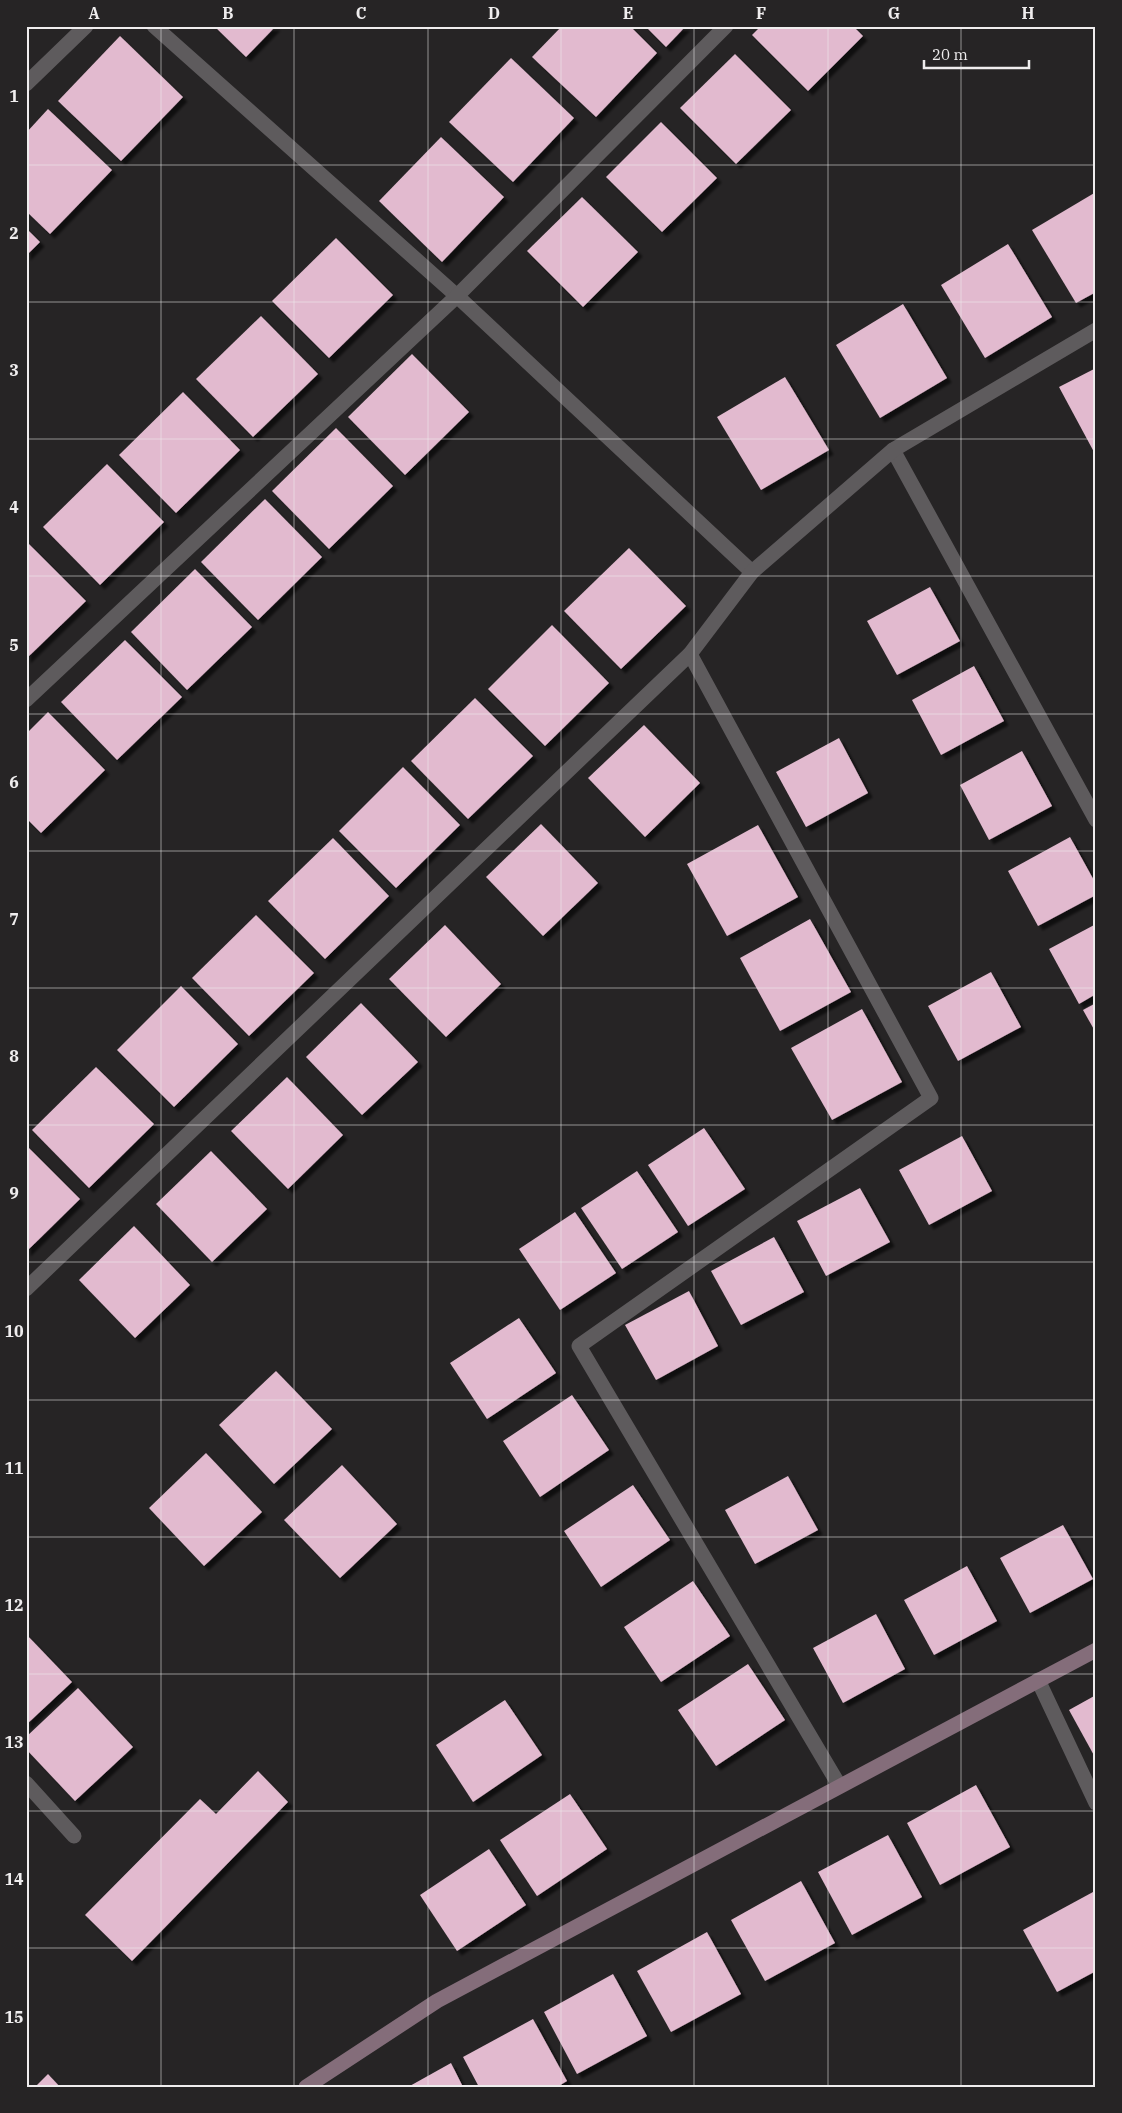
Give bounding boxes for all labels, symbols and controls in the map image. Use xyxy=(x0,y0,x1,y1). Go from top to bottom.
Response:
text: A xyxy=(88,3,100,23)
text: B xyxy=(222,3,234,23)
text: C xyxy=(356,3,366,23)
text: D xyxy=(488,3,500,23)
text: E xyxy=(623,3,633,23)
text: F xyxy=(756,3,766,23)
text: G xyxy=(888,3,900,23)
text: H xyxy=(1022,3,1035,23)
scale bar xyxy=(924,38,1030,70)
text: 20 m xyxy=(932,45,968,64)
text: 1 xyxy=(9,86,19,106)
text: 2 xyxy=(9,223,19,243)
text: 3 xyxy=(9,360,19,380)
text: 4 xyxy=(9,497,19,517)
text: 5 xyxy=(9,635,19,655)
text: 6 xyxy=(9,772,19,792)
text: 7 xyxy=(9,909,19,929)
text: 8 xyxy=(9,1046,19,1066)
text: 9 xyxy=(9,1183,19,1203)
text: 10 xyxy=(4,1321,24,1341)
text: 11 xyxy=(4,1458,24,1478)
text: 12 xyxy=(4,1595,24,1615)
text: 13 xyxy=(4,1732,24,1752)
text: 14 xyxy=(4,1869,24,1889)
text: 15 xyxy=(4,2007,24,2027)

